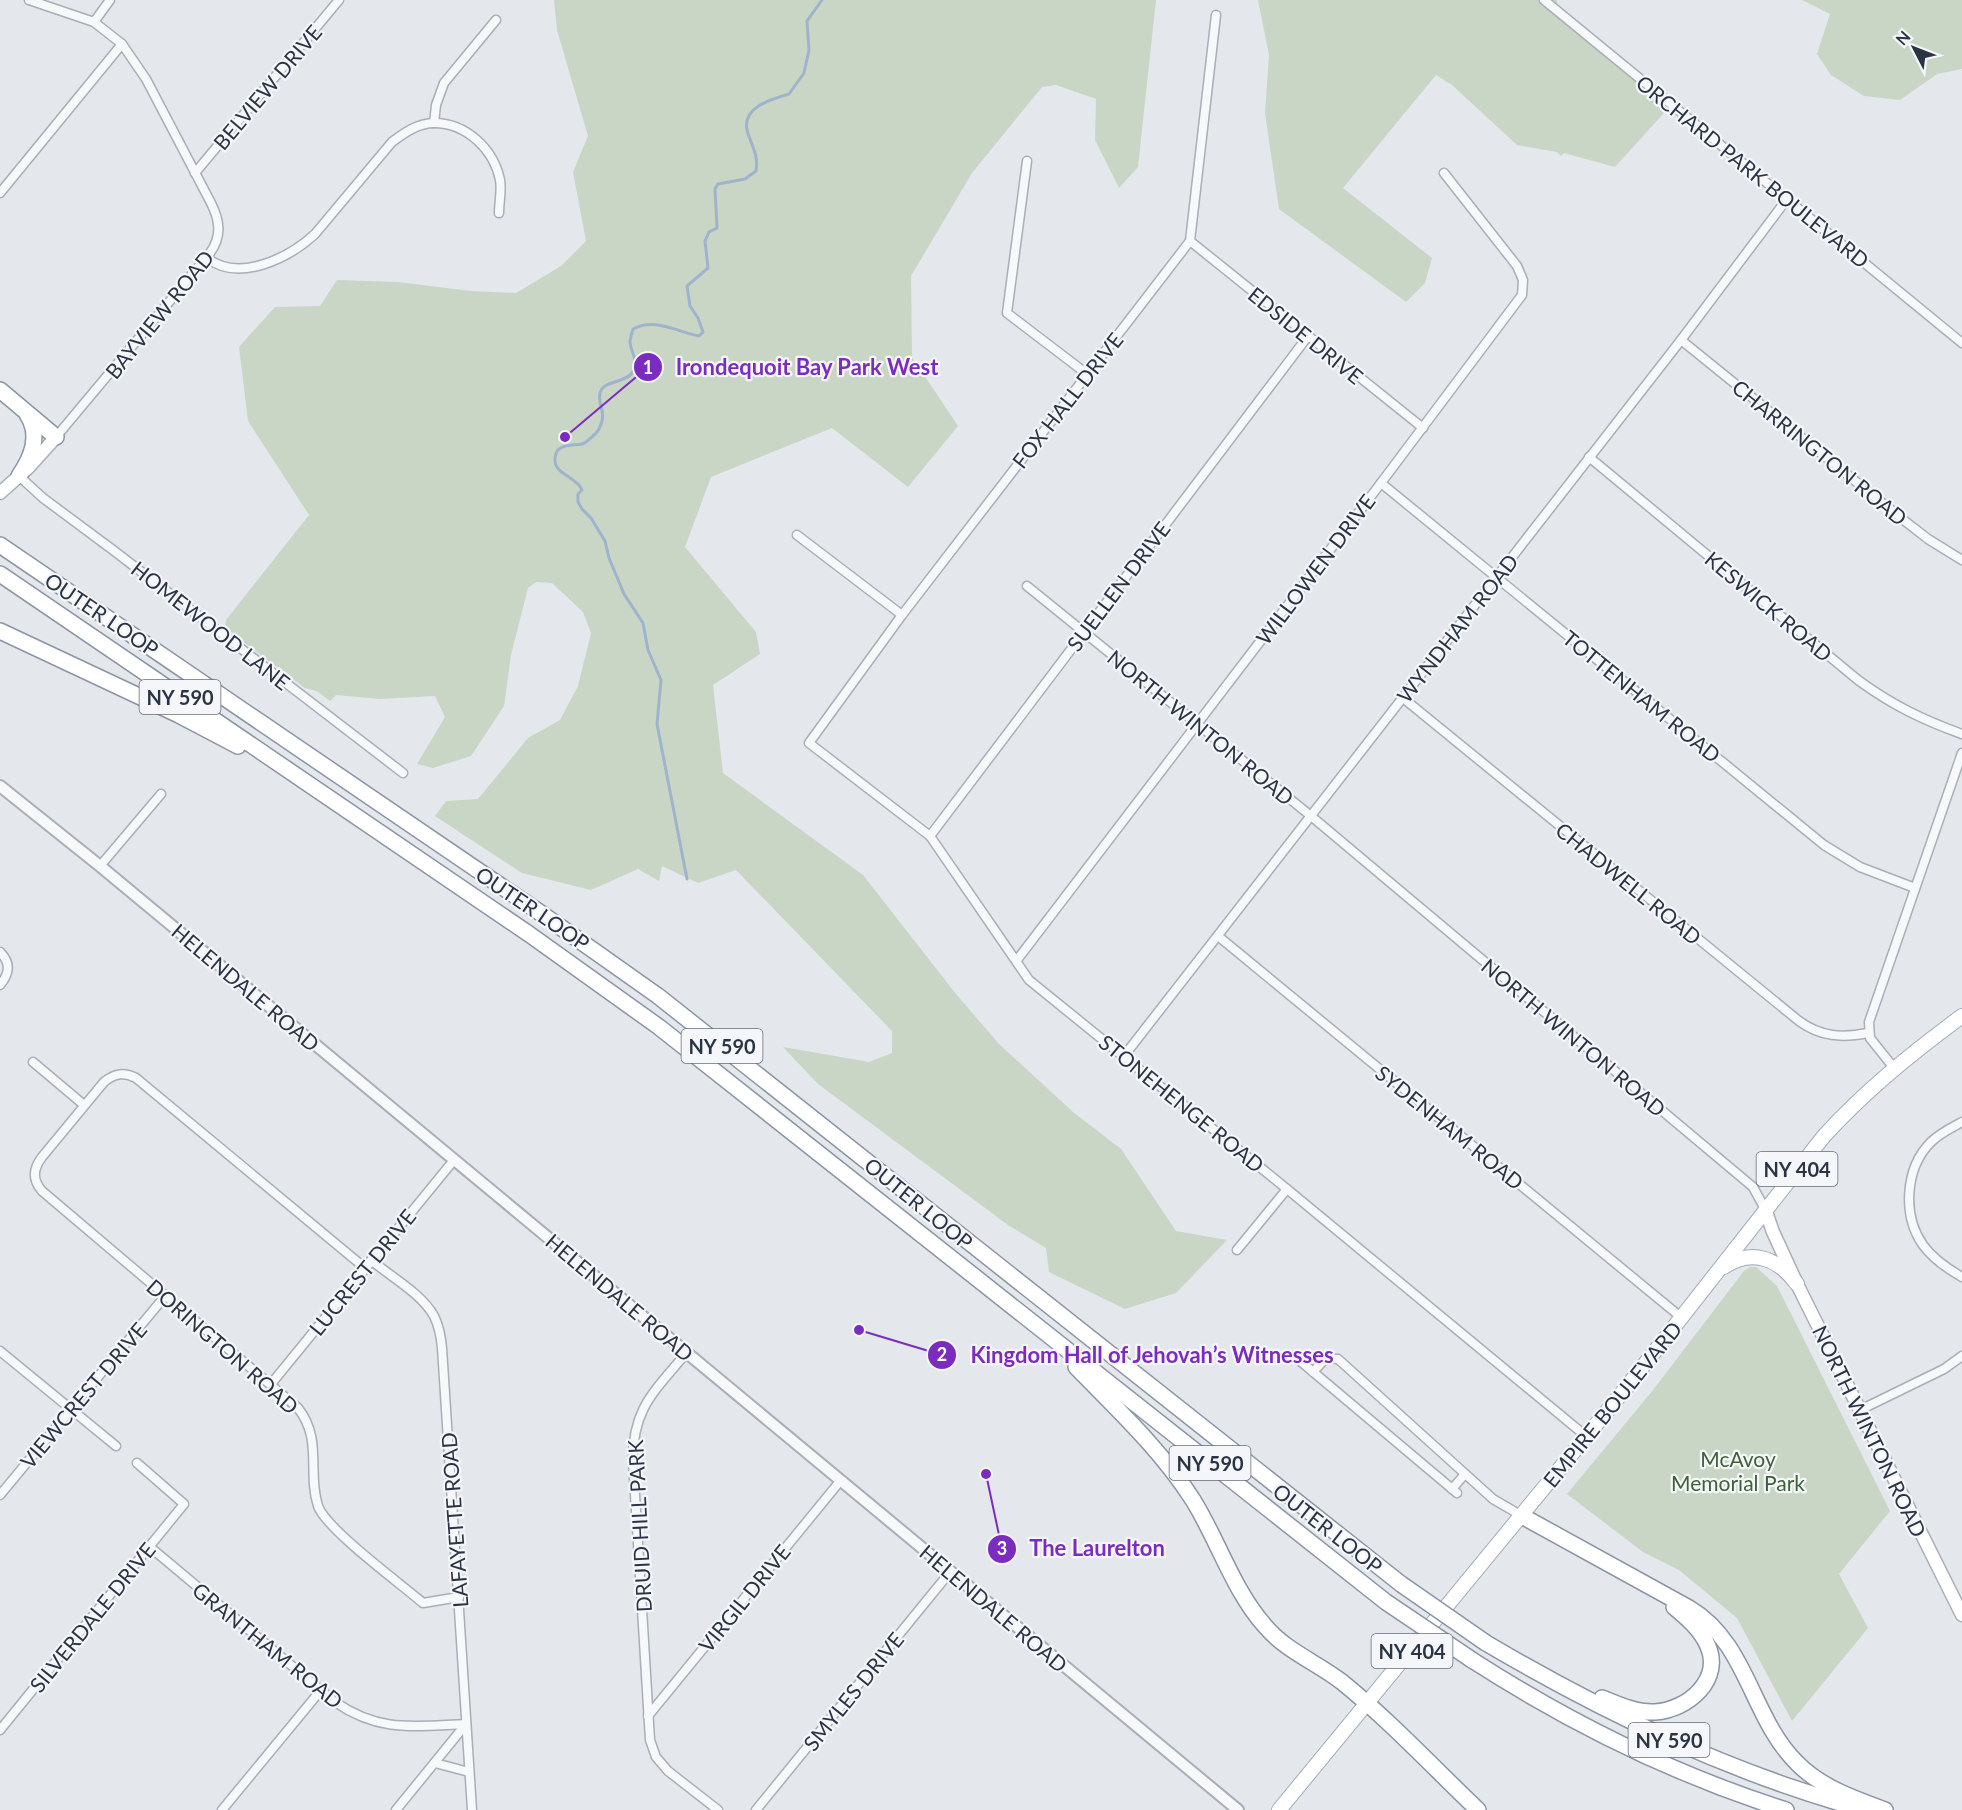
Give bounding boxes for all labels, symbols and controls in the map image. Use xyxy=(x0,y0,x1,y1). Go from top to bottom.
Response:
north arrow xyxy=(1884,18,1944,78)
street label: BELVIEW DRIVE xyxy=(208,20,326,154)
text: N xyxy=(1891,27,1914,49)
street label: ORCHARD PARK BOULEVARD xyxy=(1632,69,1874,273)
street label: BAYVIEW ROAD xyxy=(100,245,218,383)
street label: EDSIDE DRIVE xyxy=(1244,281,1368,389)
street label: FOX HALL DRIVE xyxy=(1006,327,1128,473)
callout: Irondequoit Bay Park West xyxy=(633,347,950,387)
text: Irondequoit Bay Park West xyxy=(676,353,939,380)
text: 1 xyxy=(643,356,653,378)
street label: CHARRINGTON ROAD xyxy=(1728,374,1912,530)
street label: WILLOWEN DRIVE xyxy=(1250,489,1380,649)
street label: SUELLEN DRIVE xyxy=(1061,516,1175,656)
street label: KESWICK ROAD xyxy=(1700,546,1838,666)
street label: WYNDHAM ROAD xyxy=(1391,549,1523,707)
street label: HOMEWOOD LANE xyxy=(127,555,295,695)
street label: OUTER LOOP xyxy=(40,567,164,661)
street label: TOTTENHAM ROAD xyxy=(1558,625,1726,767)
street label: NORTH WINTON ROAD xyxy=(1103,644,1299,810)
road number: NY 590 xyxy=(140,680,220,714)
street label: CHADWELL ROAD xyxy=(1551,817,1707,949)
street label: OUTER LOOP xyxy=(471,861,595,955)
street label: HELENDALE ROAD xyxy=(167,918,325,1056)
street label: NORTH WINTON ROAD xyxy=(1477,953,1671,1121)
road number: NY 590 xyxy=(682,1029,762,1063)
street label: STONEHENGE ROAD xyxy=(1095,1029,1269,1177)
street label: SYDENHAM ROAD xyxy=(1371,1060,1529,1194)
street label: OUTER LOOP xyxy=(860,1152,978,1254)
road number: NY 404 xyxy=(1756,1152,1838,1186)
street label: LUCREST DRIVE xyxy=(304,1204,420,1340)
street label: HELENDALE ROAD xyxy=(541,1228,699,1366)
street label: DORINGTON ROAD xyxy=(142,1273,304,1419)
street label: EMPIRE BOULEVARD xyxy=(1537,1316,1687,1492)
street label: VIEWCREST DRIVE xyxy=(15,1317,151,1473)
street label: NORTH WINTON ROAD xyxy=(1808,1321,1932,1541)
callout: Kingdom Hall of Jehovah’s Witnesses xyxy=(927,1335,1346,1375)
text: Kingdom Hall of Jehovah’s Witnesses xyxy=(970,1341,1334,1368)
text: 2 xyxy=(937,1343,947,1365)
street label: LAFAYETTE ROAD xyxy=(435,1432,473,1608)
street label: DRUID HILL PARK xyxy=(622,1439,656,1613)
road number: NY 590 xyxy=(1170,1446,1250,1480)
park label: McAvoy Memorial Park xyxy=(1671,1446,1805,1495)
street label: OUTER LOOP xyxy=(1268,1478,1388,1578)
callout: The Laurelton xyxy=(987,1529,1176,1569)
text: The Laurelton xyxy=(1029,1534,1165,1561)
street label: SILVERDALE DRIVE xyxy=(24,1537,160,1697)
text: 3 xyxy=(997,1537,1007,1559)
street label: VIRGIL DRIVE xyxy=(693,1539,795,1657)
street label: HELENDALE ROAD xyxy=(915,1539,1073,1677)
street label: GRANTHAM ROAD xyxy=(188,1577,348,1713)
street label: SMYLES DRIVE xyxy=(798,1627,908,1755)
road number: NY 404 xyxy=(1372,1634,1452,1668)
road number: NY 590 xyxy=(1628,1723,1710,1757)

